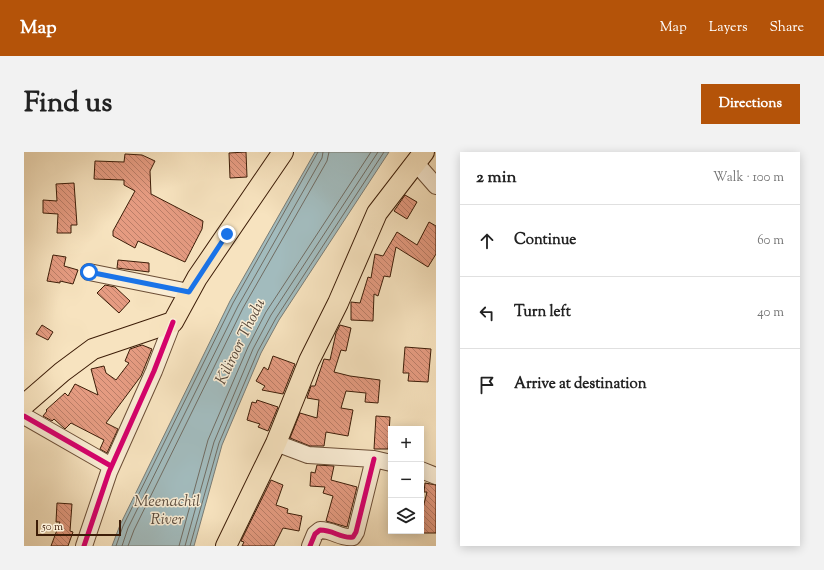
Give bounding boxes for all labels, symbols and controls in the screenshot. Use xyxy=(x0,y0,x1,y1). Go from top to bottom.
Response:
text: Map xyxy=(20,15,57,42)
text: Map xyxy=(660,18,687,38)
text: Layers xyxy=(709,18,747,38)
text: Share xyxy=(769,18,804,38)
text: Find us xyxy=(24,84,112,124)
button: Directions xyxy=(701,84,800,124)
text: 2 min xyxy=(476,166,517,190)
text: Walk · 100 m xyxy=(713,169,784,187)
route end xyxy=(218,225,236,243)
icon: ahead xyxy=(476,230,498,252)
text: Continue xyxy=(514,230,576,251)
text: 60 m xyxy=(757,232,784,250)
route start xyxy=(80,263,98,281)
water label: Kiliroor Thodu xyxy=(210,295,272,389)
icon: left xyxy=(476,302,498,324)
text: Turn left xyxy=(514,302,571,323)
text: 40 m xyxy=(757,304,784,322)
icon: arrive xyxy=(476,374,498,396)
text: Arrive at destination xyxy=(514,374,647,395)
map controls xyxy=(388,426,424,534)
button: + xyxy=(388,426,424,462)
button: − xyxy=(388,462,424,498)
water label: Meenachil River xyxy=(134,491,200,532)
button: layers xyxy=(388,498,424,534)
scale bar xyxy=(36,518,121,537)
text: 50 m xyxy=(42,519,63,535)

